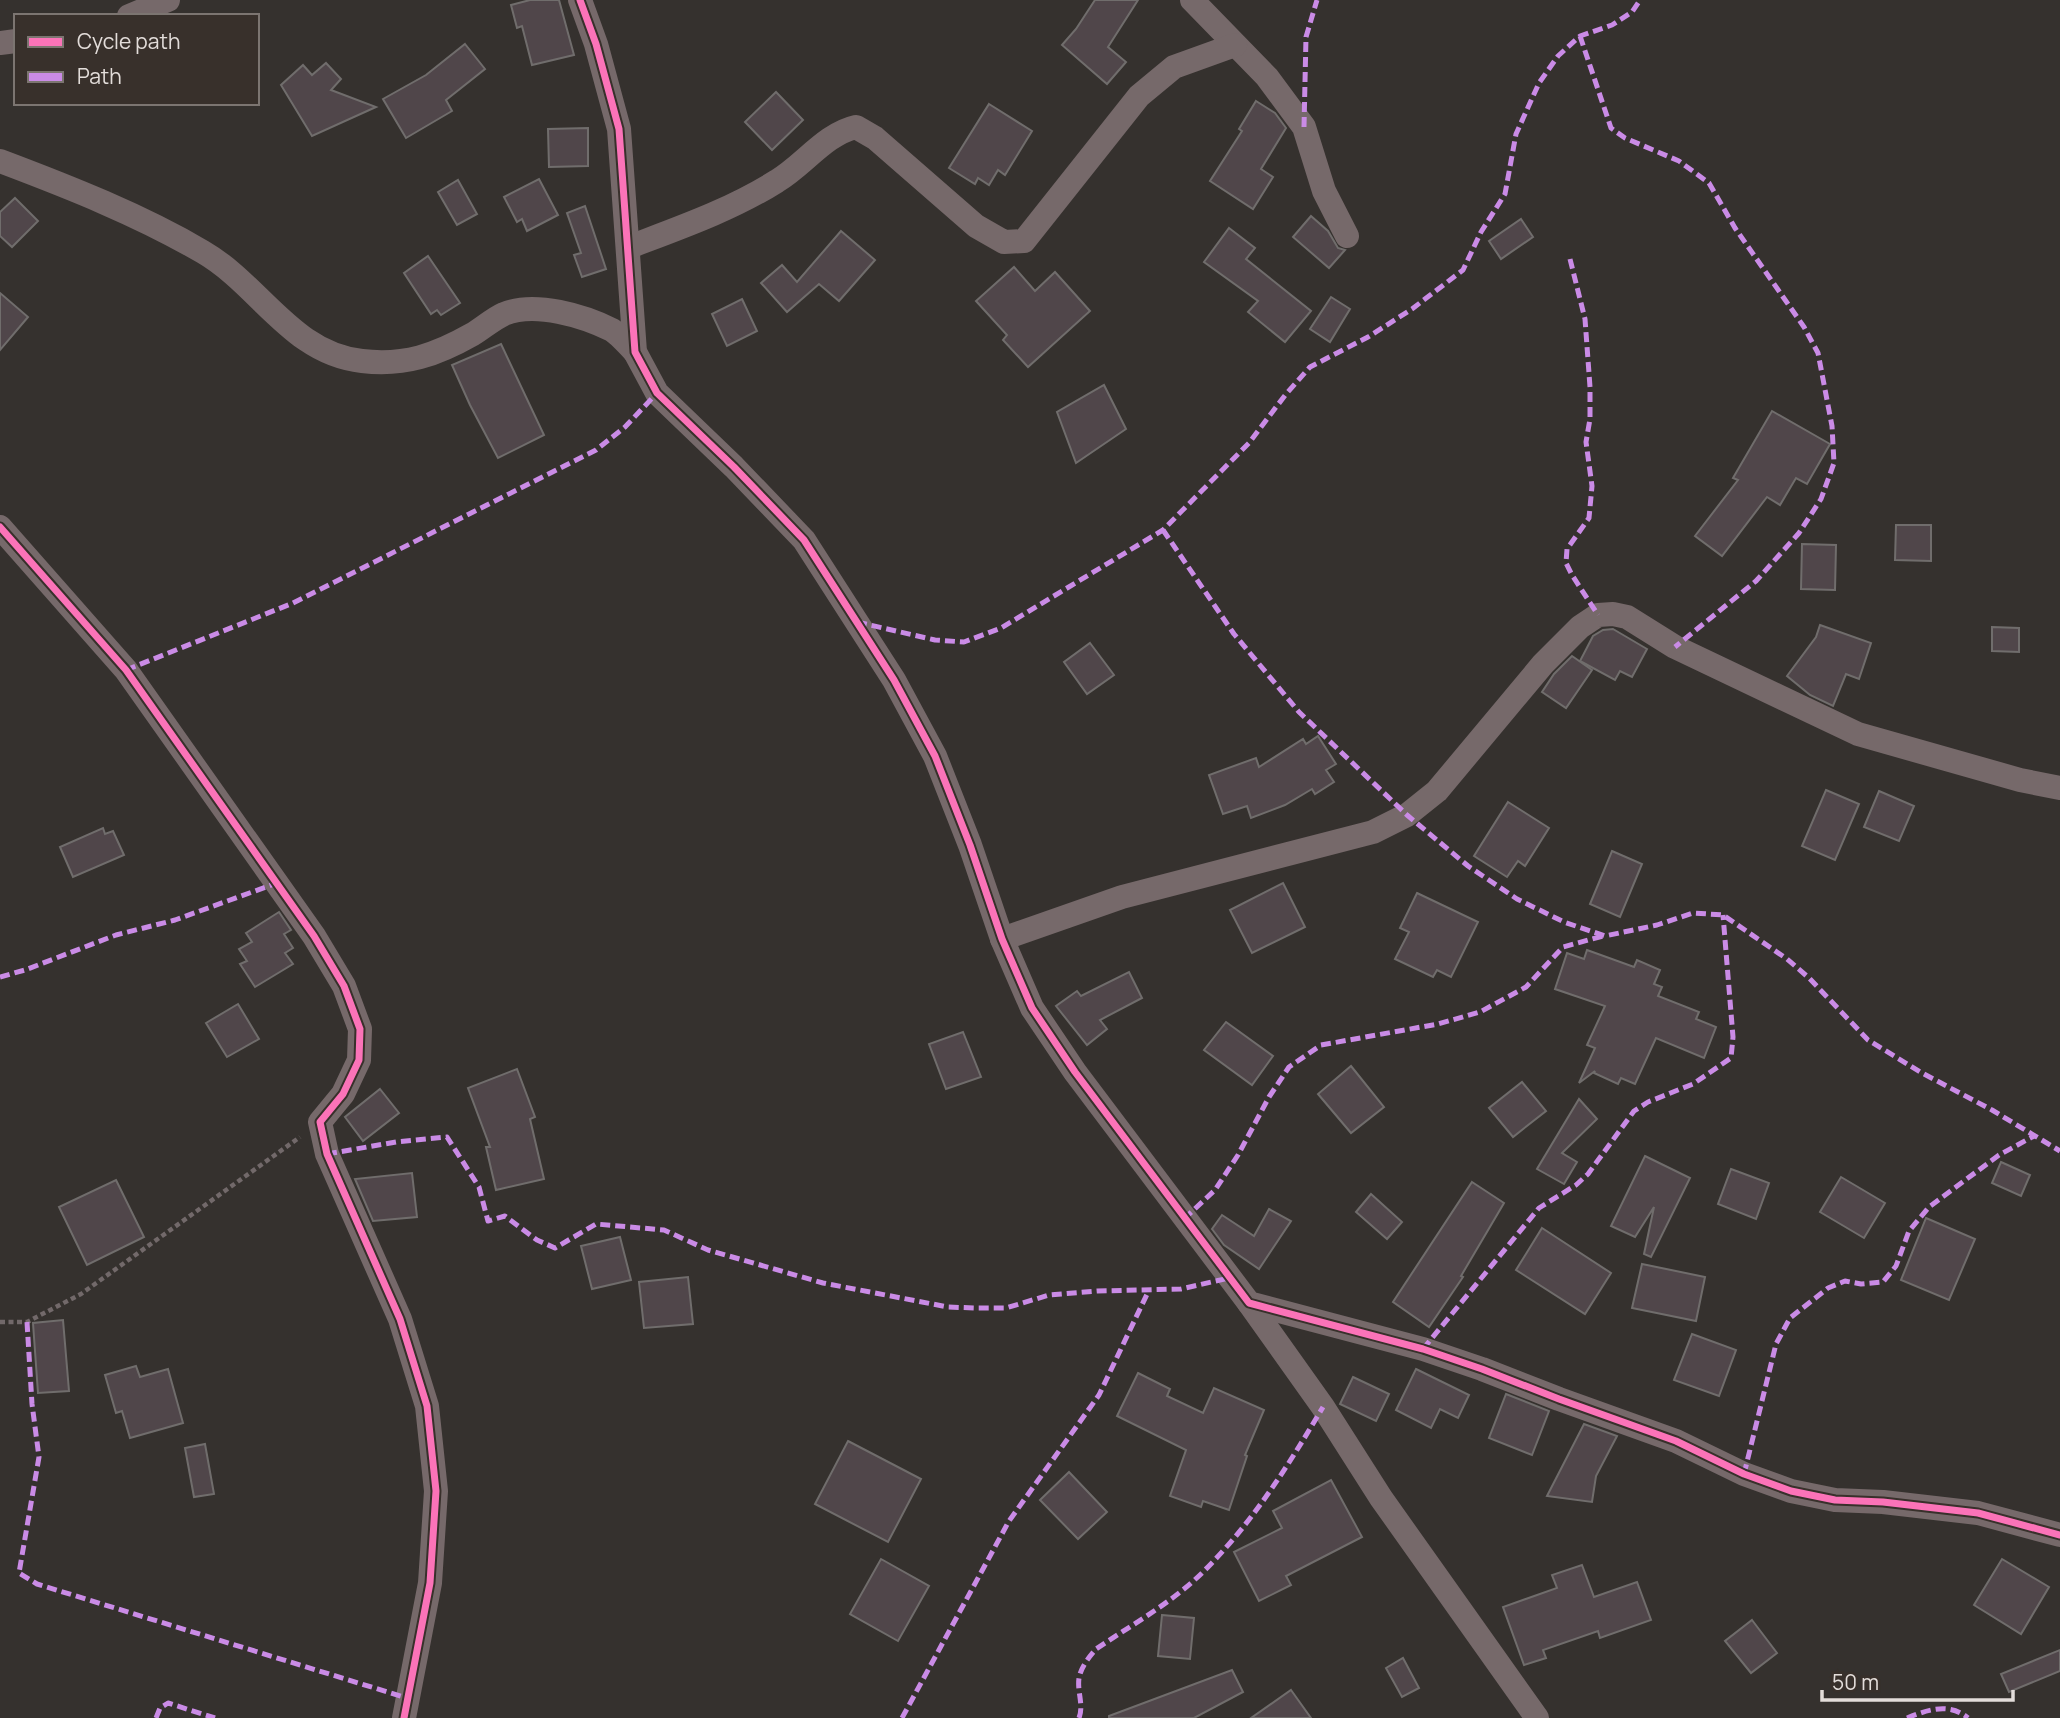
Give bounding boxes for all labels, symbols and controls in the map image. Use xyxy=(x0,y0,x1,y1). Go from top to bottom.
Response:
legend xyxy=(14,14,259,105)
text: Cycle path xyxy=(77,27,180,55)
text: Path xyxy=(77,62,122,90)
scale bar xyxy=(1822,1658,2013,1702)
text: 50 m xyxy=(1832,1668,1879,1696)

